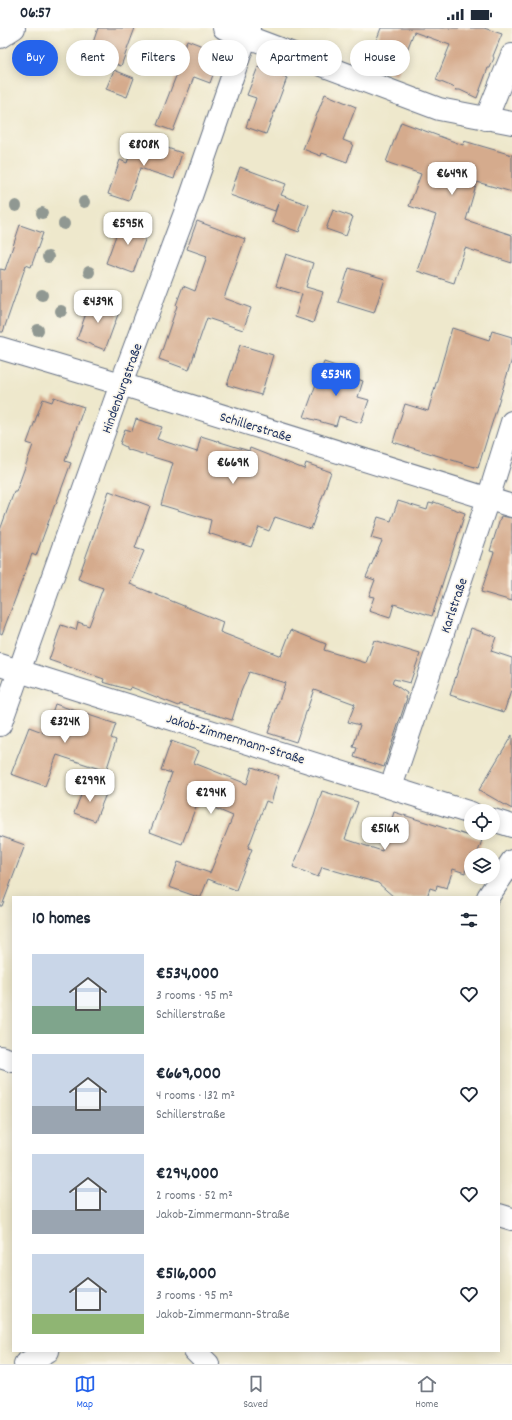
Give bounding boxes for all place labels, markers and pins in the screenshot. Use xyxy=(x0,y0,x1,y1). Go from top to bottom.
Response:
pin: €808K xyxy=(116,133,172,167)
pin: €649K xyxy=(424,162,480,196)
pin: €595K xyxy=(100,212,156,246)
pin: €439K xyxy=(70,290,126,324)
pin: €534K xyxy=(308,363,364,397)
pin: €669K xyxy=(205,451,261,485)
pin: €324K xyxy=(37,710,93,744)
pin: €299K xyxy=(62,769,118,803)
pin: €294K xyxy=(183,781,239,815)
pin: €516K xyxy=(357,817,413,851)

